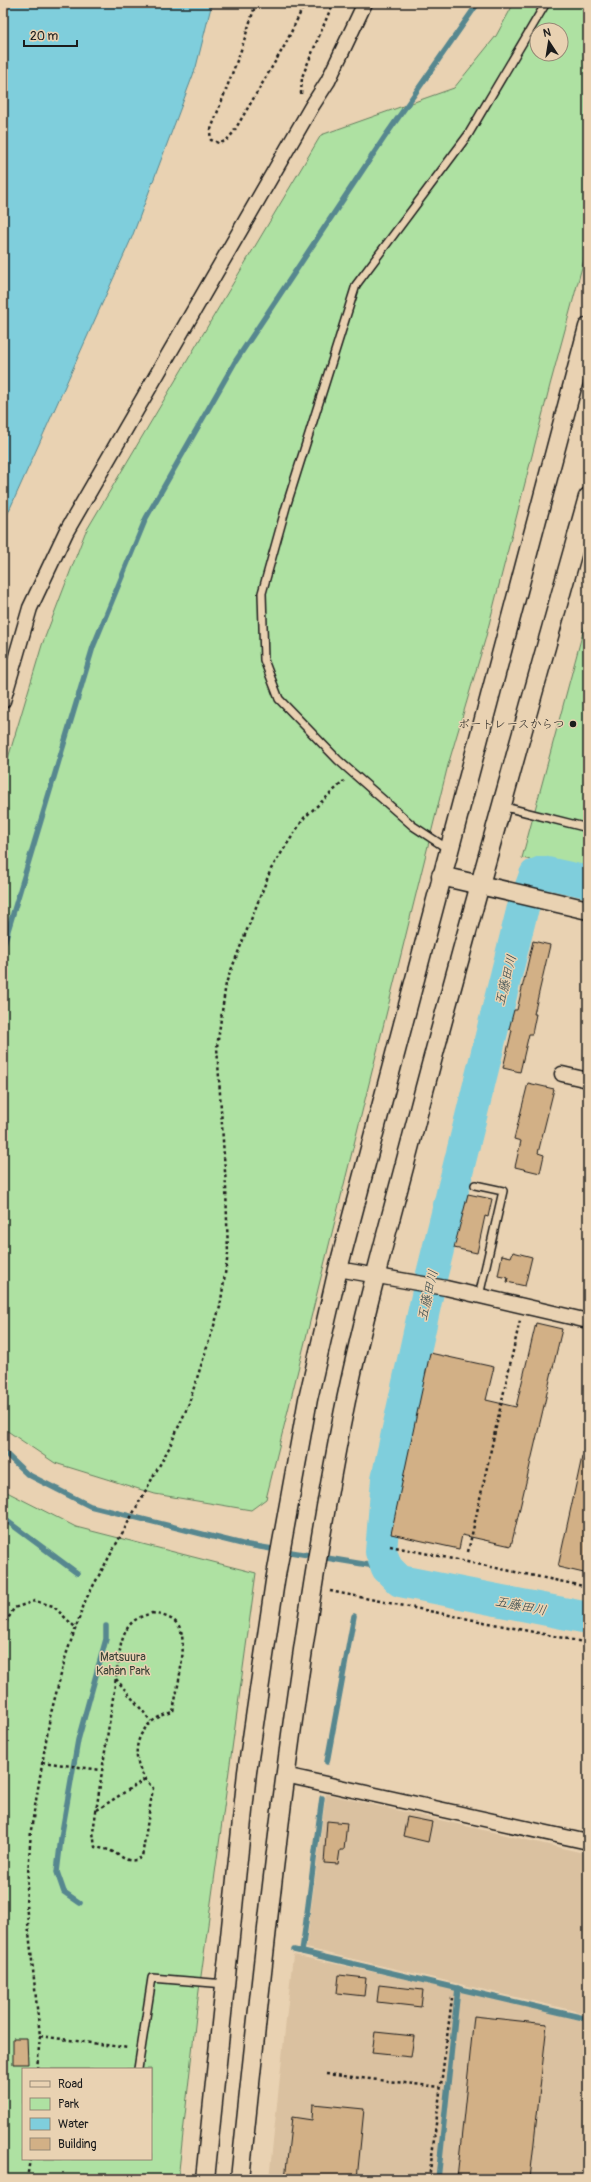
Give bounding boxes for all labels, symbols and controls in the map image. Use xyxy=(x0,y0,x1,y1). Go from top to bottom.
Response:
scale bar xyxy=(24,22,77,48)
north arrow xyxy=(529,22,569,62)
text: N xyxy=(542,25,553,40)
text: 20 m xyxy=(30,29,59,44)
place label: ボートレースからつ xyxy=(458,717,565,732)
marker: ボートレースからつ xyxy=(568,719,578,729)
water label: 五藤田川 xyxy=(492,953,520,1007)
water label: 五藤田川 xyxy=(414,1268,442,1322)
water label: 五藤田川 xyxy=(494,1593,548,1619)
park label: Matsuura Kahan Park xyxy=(96,1650,150,1679)
legend xyxy=(22,2068,152,2160)
text: Road xyxy=(58,2077,83,2092)
text: Park xyxy=(58,2097,79,2112)
text: Water xyxy=(58,2117,89,2132)
text: Building xyxy=(58,2137,97,2152)

